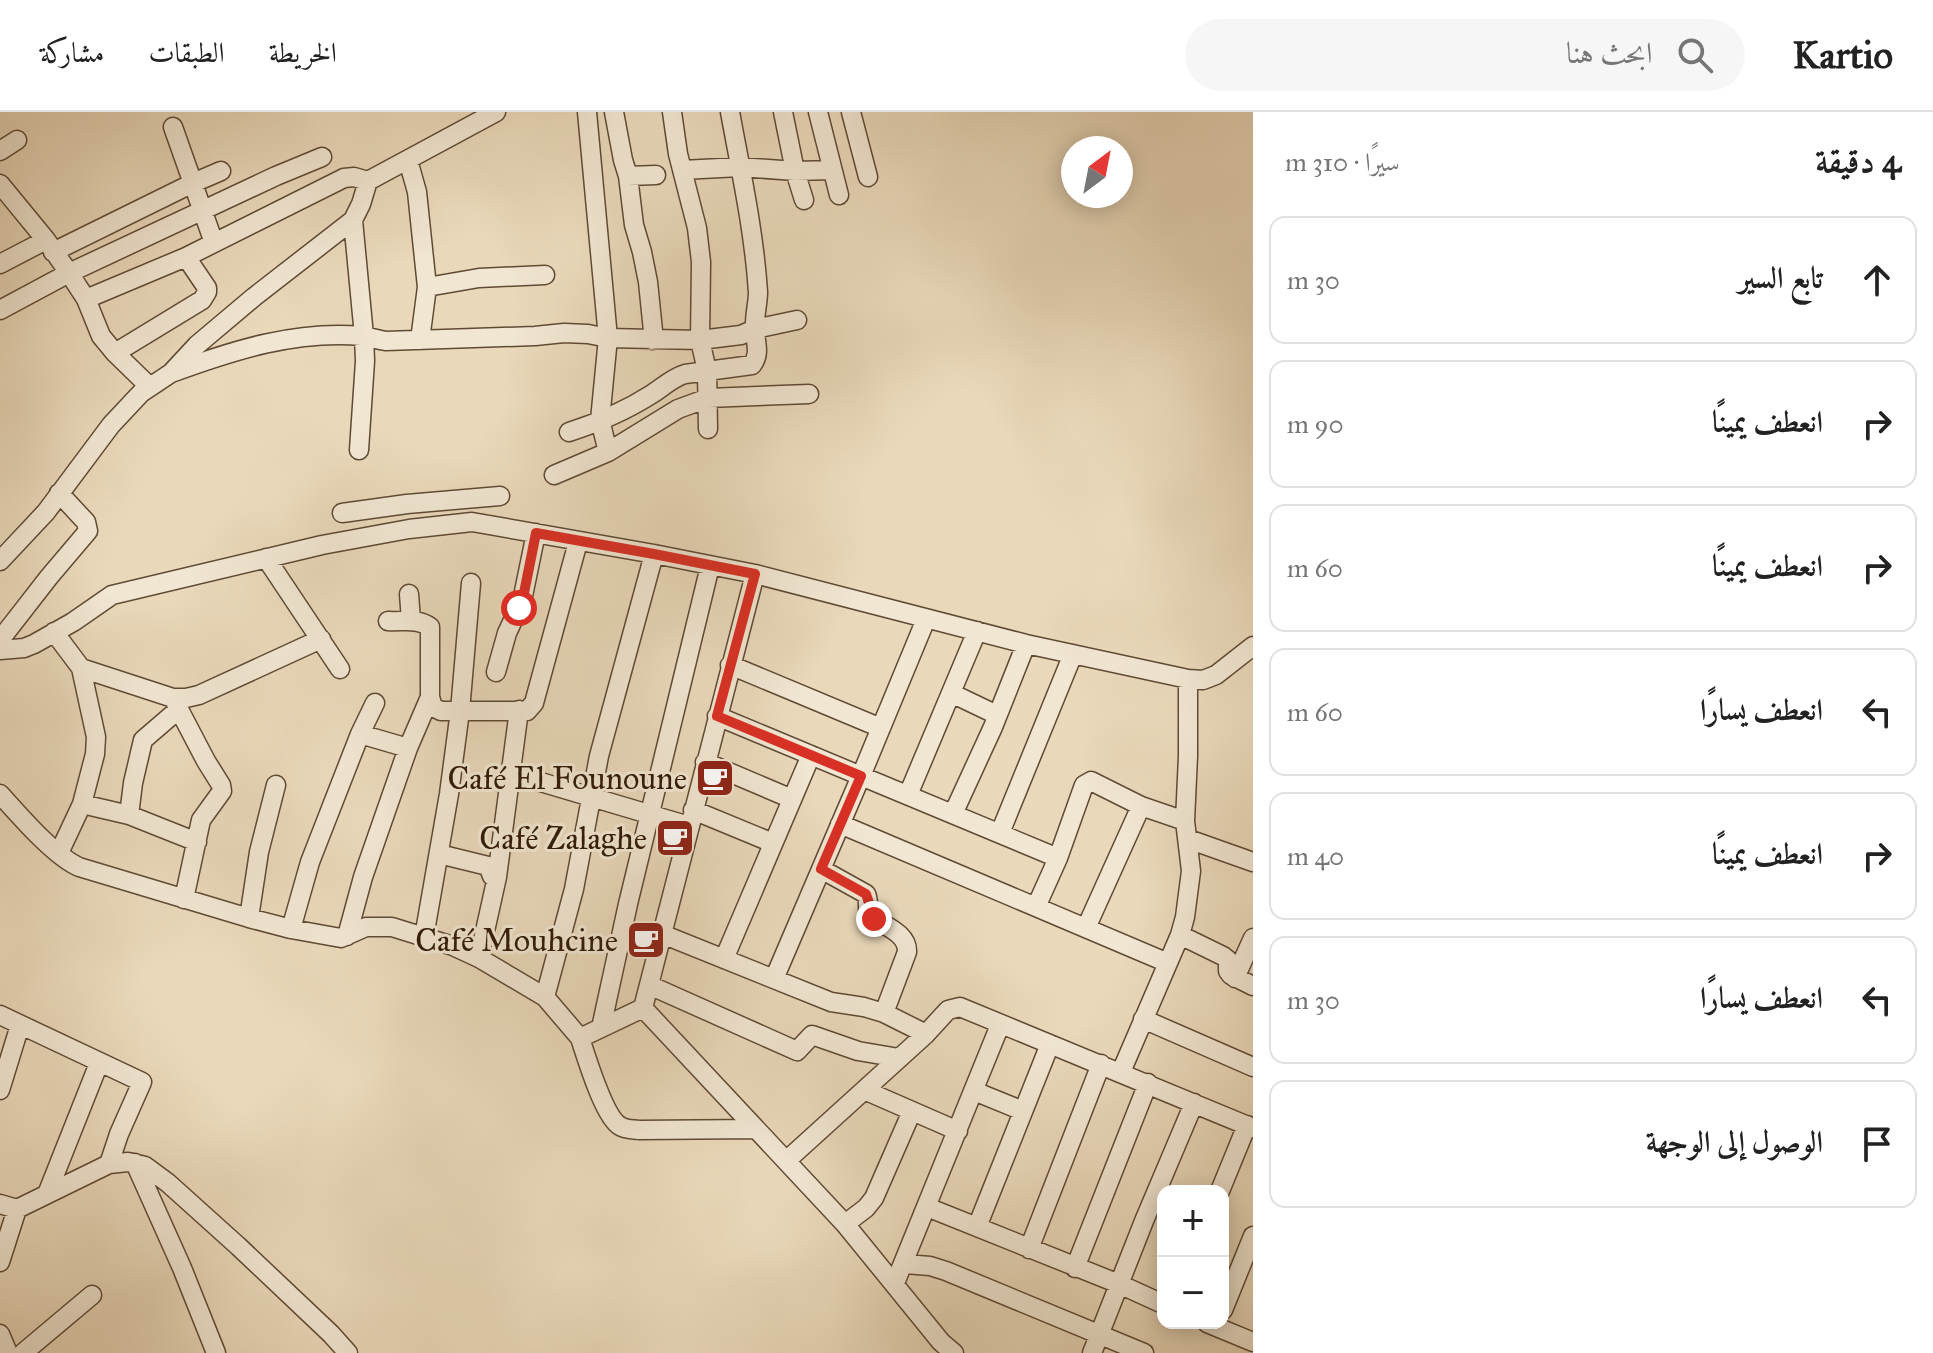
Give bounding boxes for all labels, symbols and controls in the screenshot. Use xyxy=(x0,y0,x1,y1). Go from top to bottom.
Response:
search box xyxy=(1185,19,1745,91)
text: Kartio xyxy=(1793,32,1893,78)
icon: search xyxy=(1673,33,1717,77)
text: مشاركة xyxy=(40,35,104,70)
text: الطبقات xyxy=(148,35,225,70)
text: الخريطة xyxy=(269,35,337,70)
text: ابحث هنا xyxy=(1566,35,1653,71)
north arrow xyxy=(1061,136,1133,208)
text: 4 دقيقة xyxy=(1815,140,1901,181)
text: سيرًا · 310 m xyxy=(1285,146,1400,178)
icon: ahead xyxy=(1855,258,1899,302)
text: تابع السير xyxy=(1738,260,1823,296)
text: 30 m xyxy=(1287,264,1340,296)
icon: right xyxy=(1855,402,1899,446)
text: انعطف يمينًا xyxy=(1712,404,1823,440)
text: 90 m xyxy=(1287,408,1344,440)
icon: right xyxy=(1855,546,1899,590)
text: انعطف يمينًا xyxy=(1712,548,1823,584)
text: 60 m xyxy=(1287,552,1343,584)
route start xyxy=(501,590,537,626)
icon: left xyxy=(1855,690,1899,734)
text: انعطف يسارًا xyxy=(1700,692,1823,728)
text: 60 m xyxy=(1287,696,1343,728)
cafe icon: Café El Founoune xyxy=(694,757,736,799)
place label: Café El Founoune xyxy=(448,759,687,798)
cafe icon: Café Zalaghe xyxy=(654,817,696,859)
place label: Café Zalaghe xyxy=(479,819,647,858)
icon: right xyxy=(1855,834,1899,878)
text: انعطف يمينًا xyxy=(1712,836,1823,872)
text: 40 m xyxy=(1287,840,1344,872)
route end xyxy=(856,901,892,937)
cafe icon: Café Mouhcine xyxy=(625,919,667,961)
place label: Café Mouhcine xyxy=(415,921,618,960)
icon: left xyxy=(1855,978,1899,1022)
text: انعطف يسارًا xyxy=(1700,980,1823,1016)
text: 30 m xyxy=(1287,984,1340,1016)
icon: arrive xyxy=(1855,1122,1899,1166)
text: الوصول إلى الوجهة xyxy=(1646,1124,1823,1160)
map controls xyxy=(1157,1185,1229,1329)
button: + xyxy=(1157,1185,1229,1257)
button: − xyxy=(1157,1257,1229,1329)

